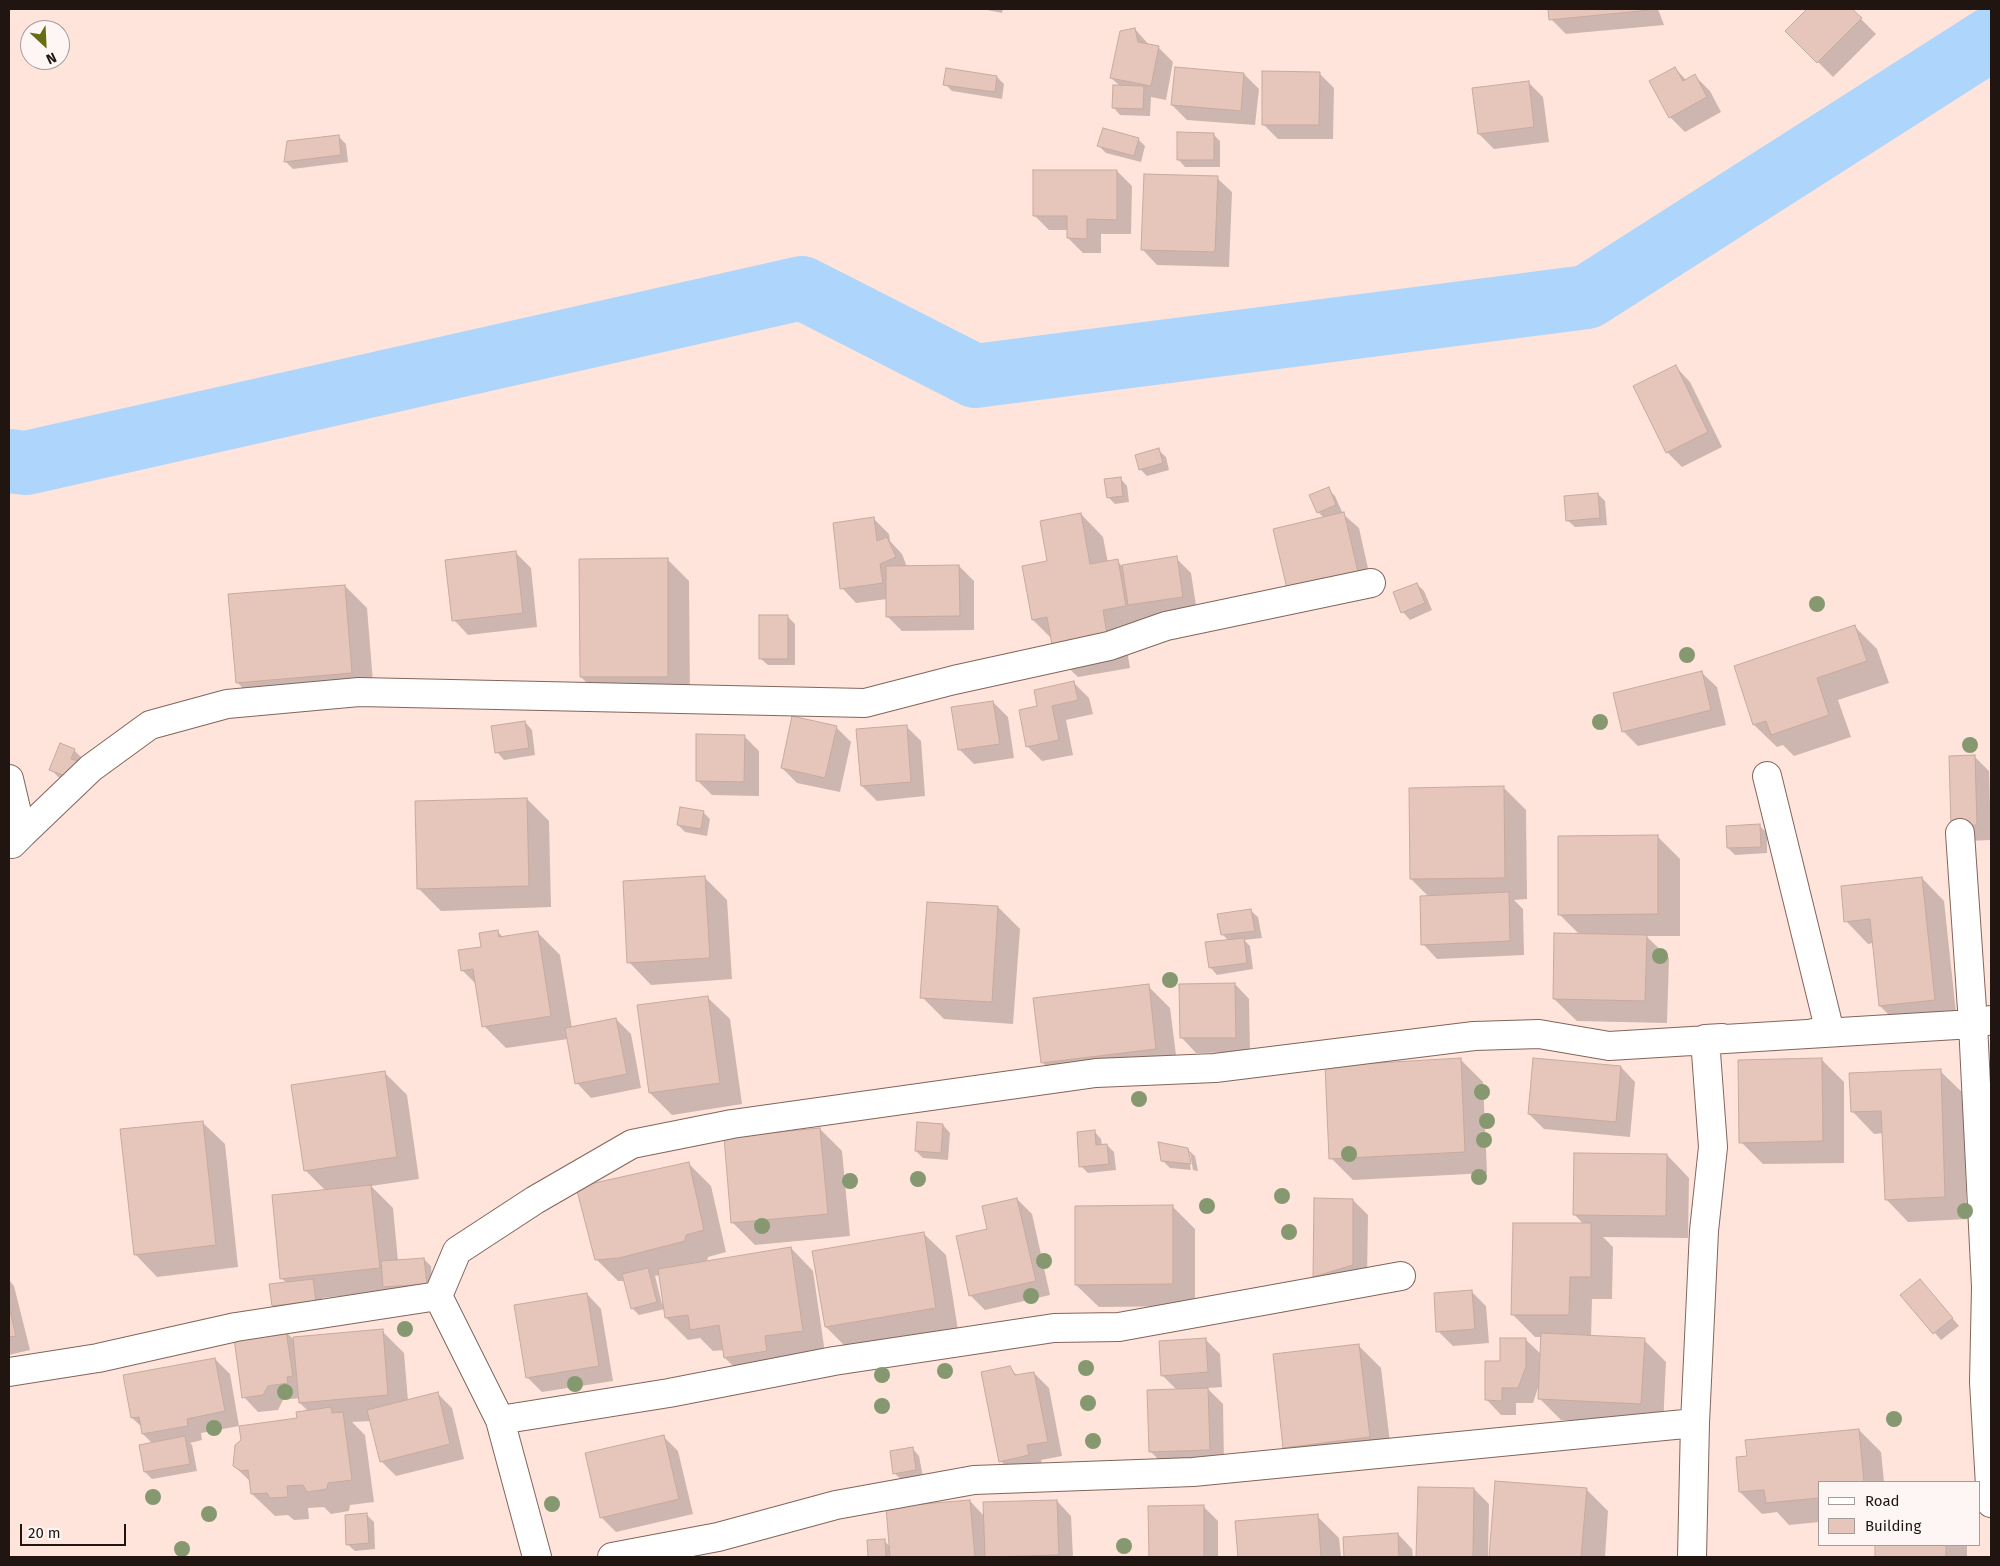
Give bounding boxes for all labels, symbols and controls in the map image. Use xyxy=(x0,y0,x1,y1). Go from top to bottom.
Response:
north arrow xyxy=(20,20,70,70)
text: N xyxy=(43,48,59,68)
legend xyxy=(1818,1481,1980,1546)
text: Road xyxy=(1865,1492,1900,1510)
scale bar xyxy=(22,1514,129,1546)
text: Building xyxy=(1865,1517,1921,1535)
text: 20 m xyxy=(28,1524,61,1542)

